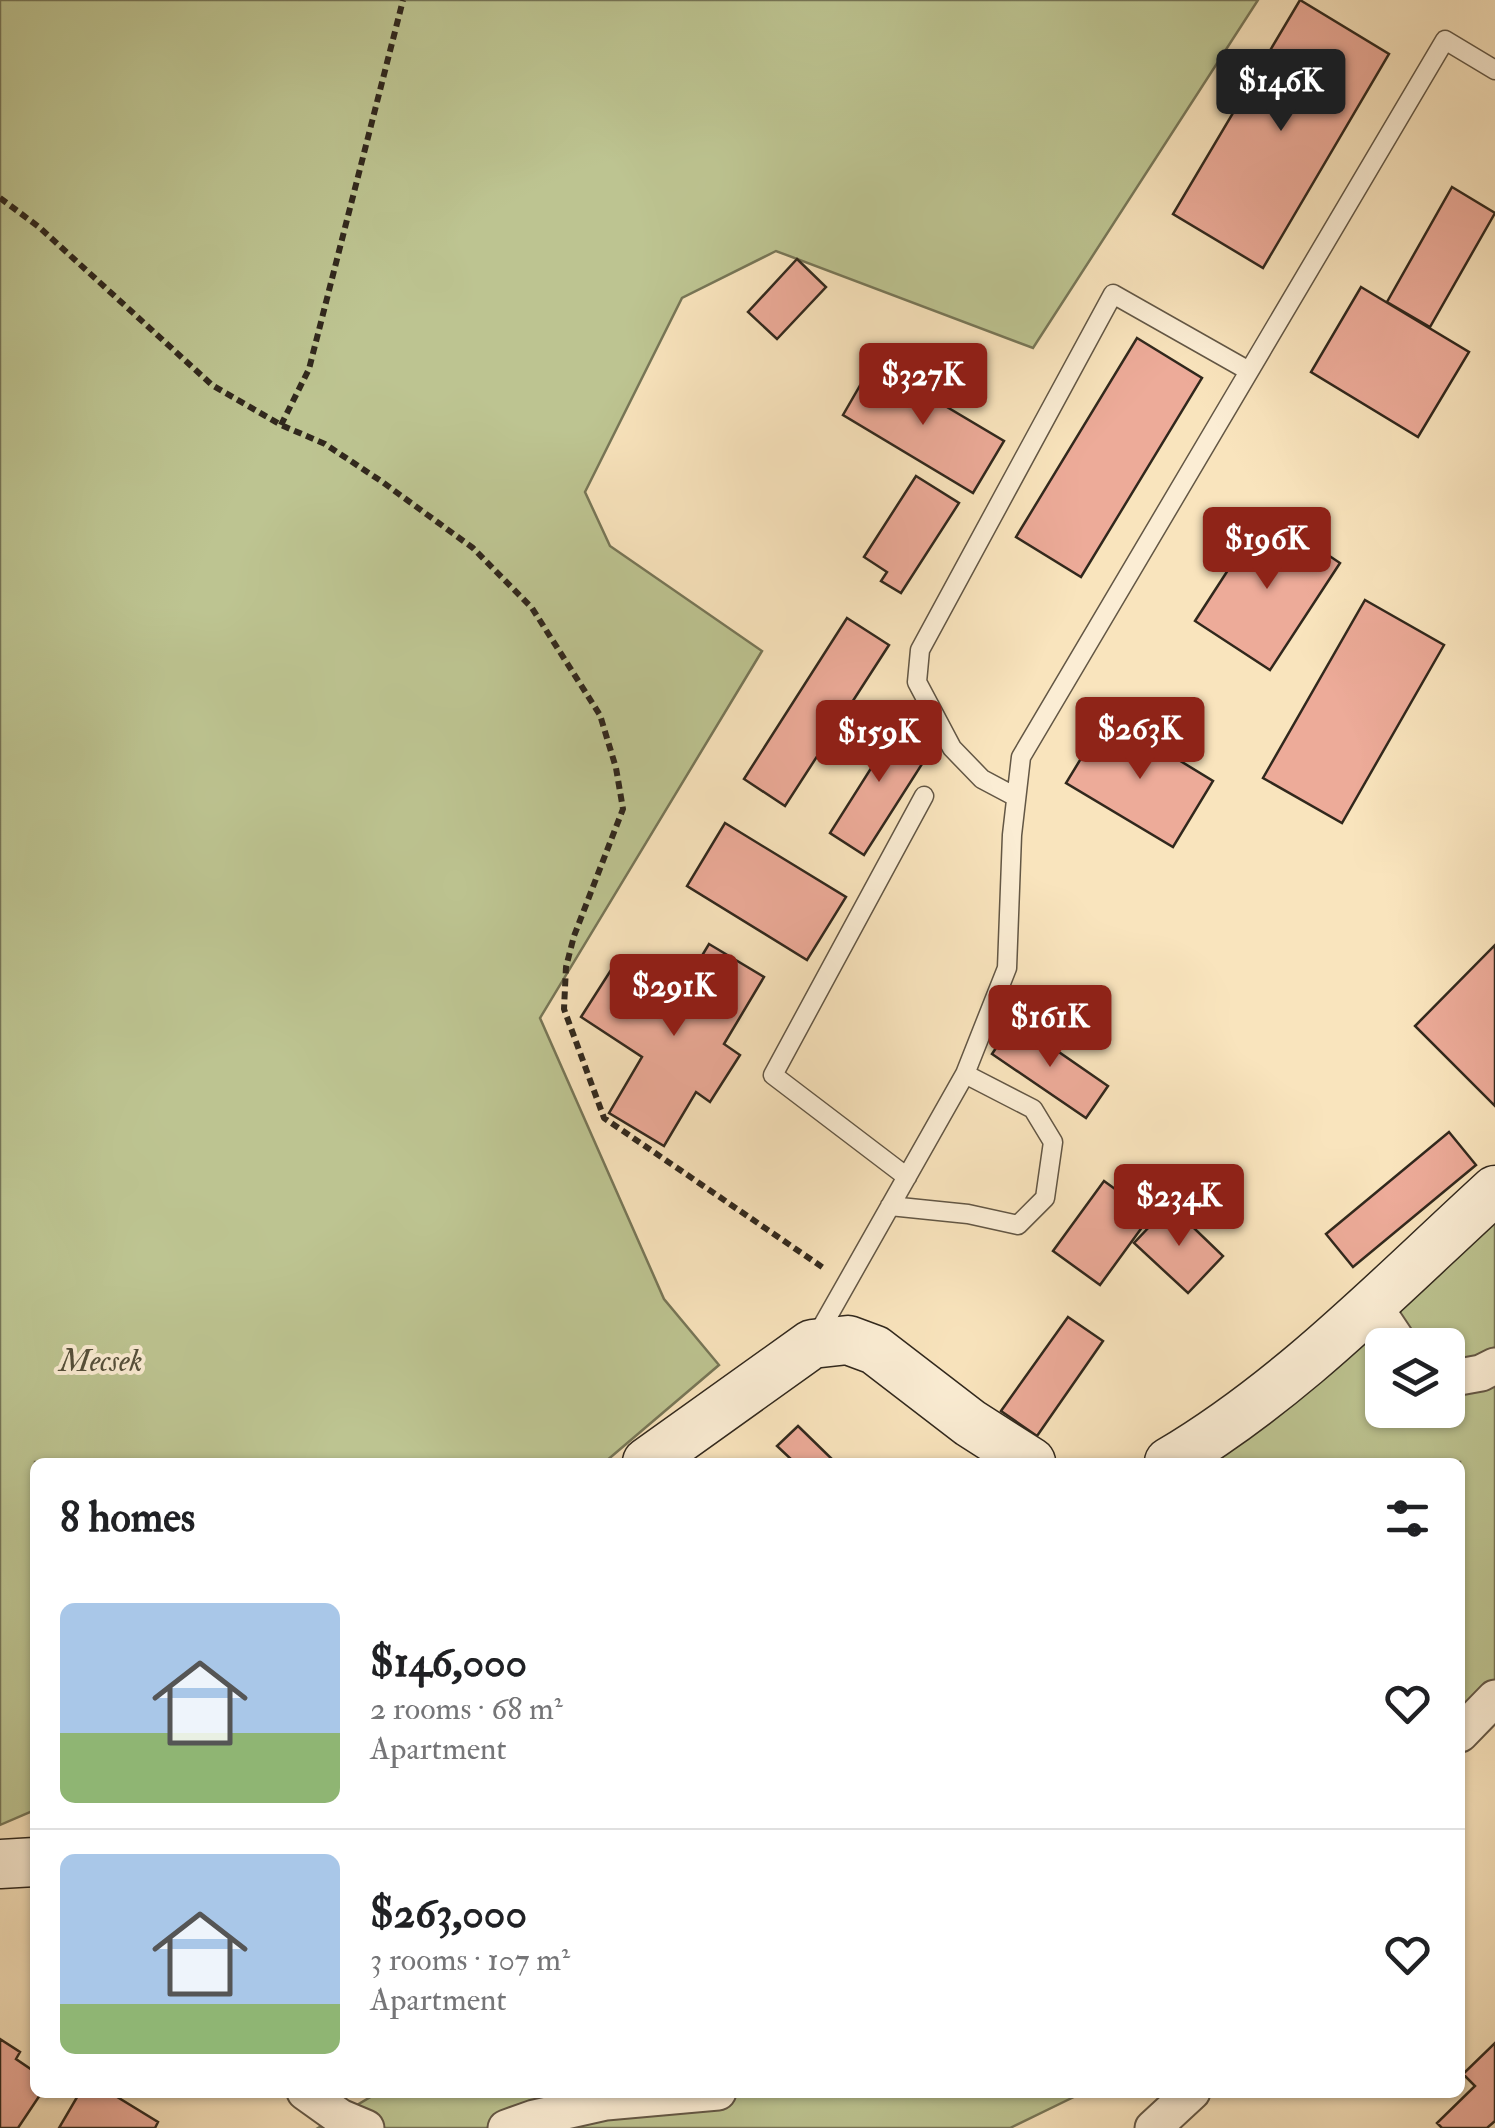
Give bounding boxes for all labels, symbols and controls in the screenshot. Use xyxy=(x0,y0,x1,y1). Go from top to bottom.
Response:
pin: $146K xyxy=(1211,49,1351,134)
text: $146K xyxy=(1238,61,1324,101)
pin: $327K xyxy=(853,343,993,428)
text: $327K xyxy=(881,355,965,395)
pin: $196K xyxy=(1197,507,1337,592)
text: $196K xyxy=(1225,519,1309,559)
pin: $263K xyxy=(1070,697,1210,782)
pin: $159K xyxy=(809,700,949,785)
text: $263K xyxy=(1097,709,1183,749)
text: $159K xyxy=(838,712,920,752)
pin: $291K xyxy=(604,954,744,1039)
text: $291K xyxy=(632,966,716,1006)
pin: $161K xyxy=(980,985,1120,1070)
text: $161K xyxy=(1010,997,1090,1037)
pin: $234K xyxy=(1109,1164,1249,1249)
text: $234K xyxy=(1136,1176,1222,1216)
map controls xyxy=(1365,1328,1465,1428)
button: layers xyxy=(1365,1328,1465,1428)
park label: Mecsek xyxy=(57,1341,143,1381)
icon: filters xyxy=(1380,1491,1435,1546)
text: 8 homes xyxy=(60,1492,195,1544)
text: $146,000 xyxy=(370,1637,527,1689)
icon: home xyxy=(140,1643,260,1763)
icon: heart xyxy=(1380,1676,1435,1731)
text: 2 rooms · 68 m² xyxy=(370,1689,563,1729)
text: Apartment xyxy=(370,1729,507,1769)
text: $263,000 xyxy=(370,1888,527,1940)
icon: home xyxy=(140,1894,260,2014)
icon: heart xyxy=(1380,1927,1435,1982)
text: 3 rooms · 107 m² xyxy=(370,1940,570,1980)
text: Apartment xyxy=(370,1980,507,2020)

